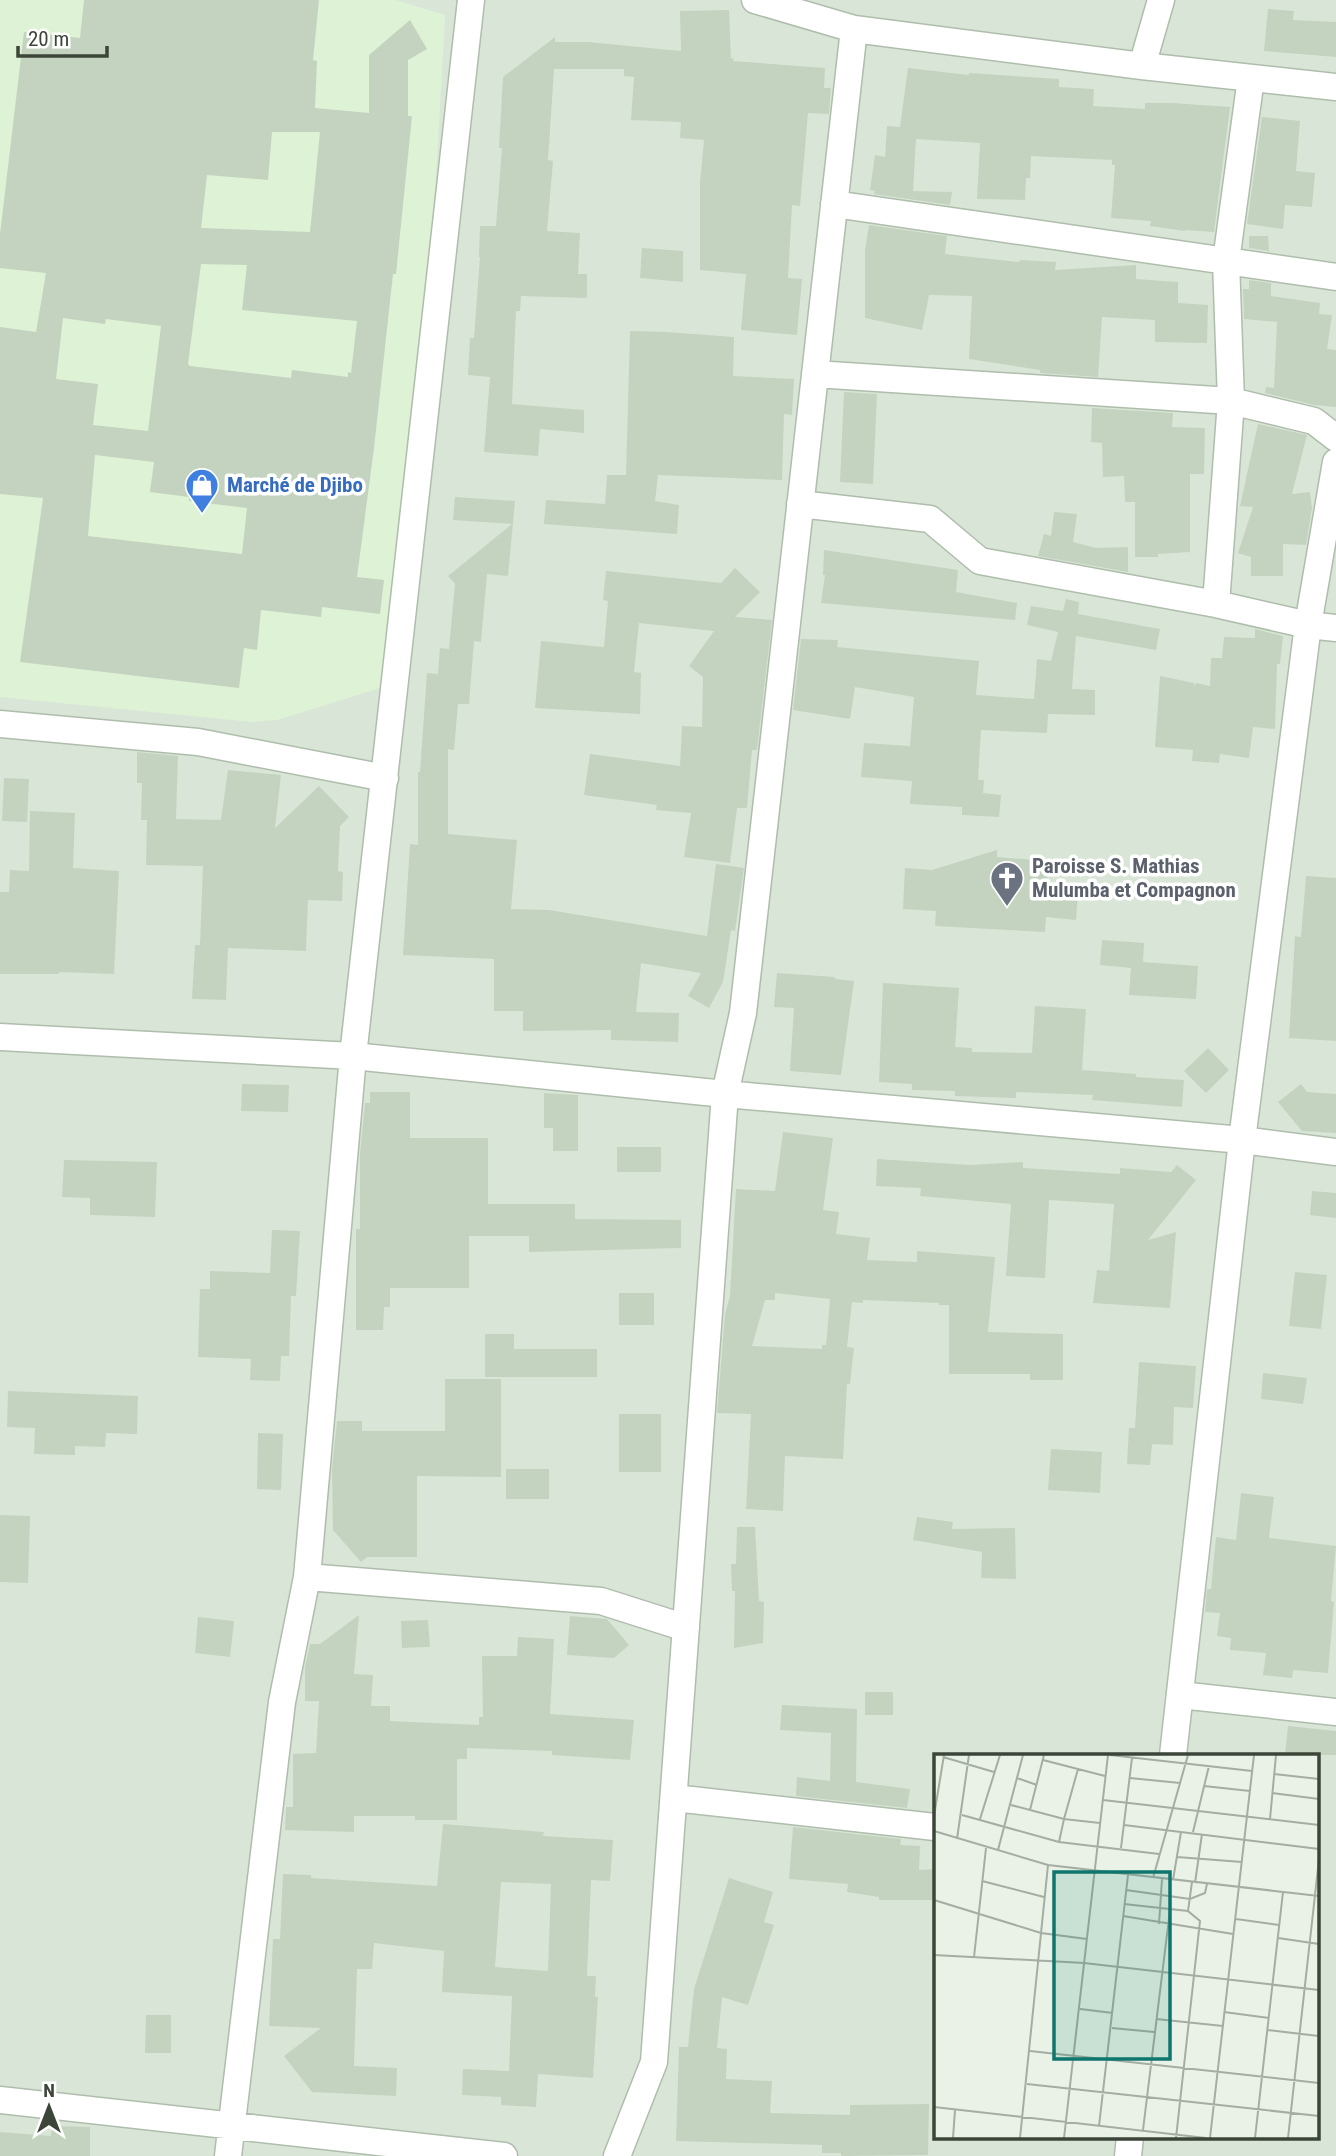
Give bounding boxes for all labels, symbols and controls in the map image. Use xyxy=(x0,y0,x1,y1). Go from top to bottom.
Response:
scale bar xyxy=(18,14,107,58)
text: 20 m xyxy=(28,27,69,51)
shop icon: Marché de Djibo xyxy=(183,466,221,515)
place label: Marché de Djibo xyxy=(227,473,363,497)
place label: Paroisse S. Mathias Mulumba et Compagnon xyxy=(1032,854,1236,902)
church icon: Paroisse S. Mathias Mulumba et Compagnon xyxy=(988,859,1026,908)
inset map xyxy=(934,1754,1318,2138)
north arrow xyxy=(14,2072,84,2142)
text: N xyxy=(43,2079,55,2102)

